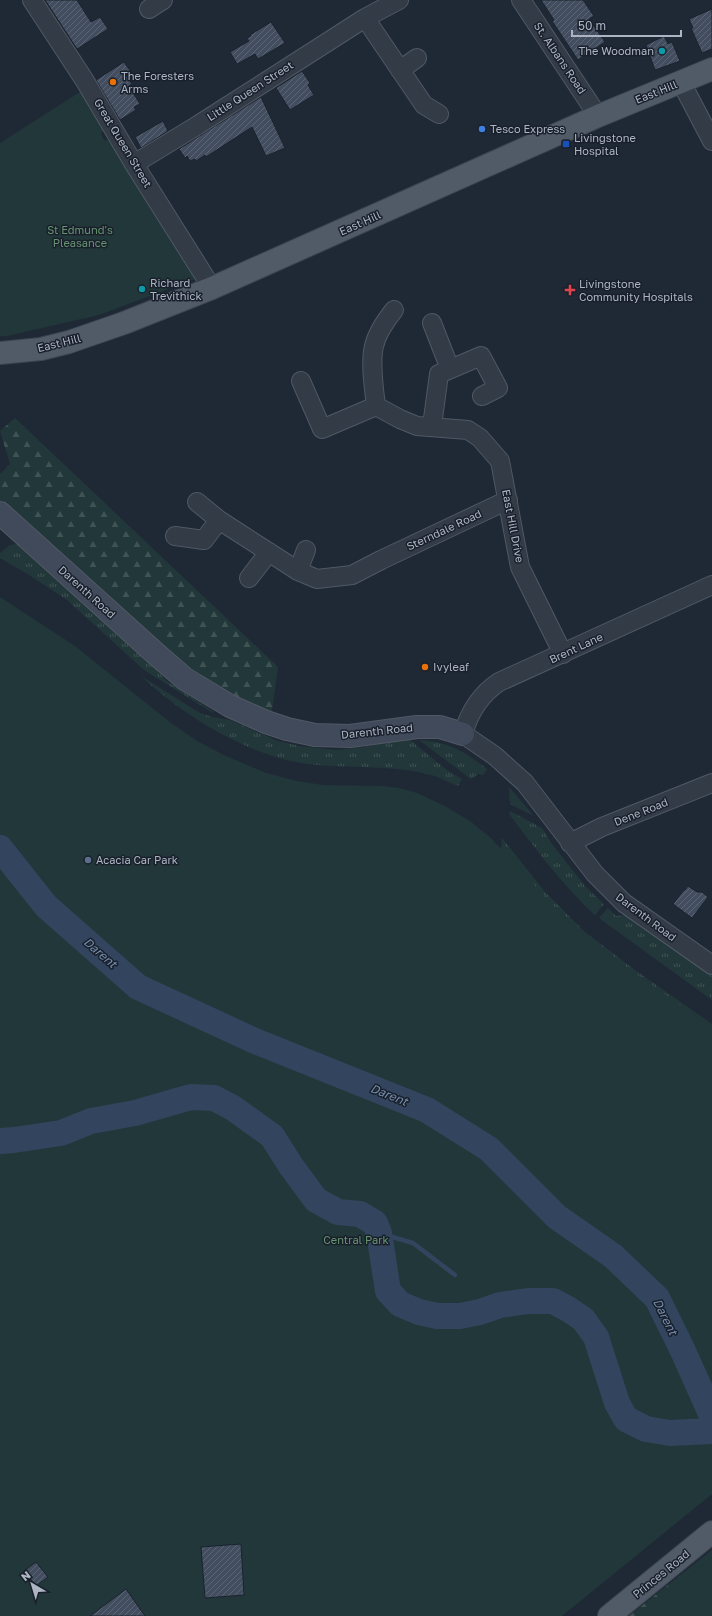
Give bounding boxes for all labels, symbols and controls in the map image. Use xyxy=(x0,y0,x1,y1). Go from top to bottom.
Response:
scale bar xyxy=(572,12,681,38)
text: 50 m xyxy=(578,18,606,33)
street label: St. Albans Road xyxy=(532,19,589,96)
place label: The Woodman xyxy=(578,44,654,57)
marker: The Woodman xyxy=(657,46,667,56)
street label: Little Queen Street xyxy=(204,58,295,123)
place label: The Foresters Arms xyxy=(121,69,194,95)
marker: The Foresters Arms xyxy=(108,77,118,87)
street label: East Hill xyxy=(633,77,679,106)
street label: Great Queen Street xyxy=(92,96,155,189)
place label: Tesco Express xyxy=(490,122,565,135)
marker: Tesco Express xyxy=(477,124,487,134)
place label: Livingstone Hospital xyxy=(574,131,636,157)
marker: Livingstone Hospital xyxy=(561,139,571,149)
street label: East Hill xyxy=(337,207,383,237)
park label: St Edmund's Pleasance xyxy=(47,223,113,249)
place label: Richard Trevithick xyxy=(150,276,202,302)
place label: Livingstone Community Hospitals xyxy=(579,277,693,303)
marker: Richard Trevithick xyxy=(137,284,147,294)
marker: Livingstone Community Hospitals xyxy=(564,284,576,296)
street label: East Hill xyxy=(36,331,82,354)
street label: East Hill Drive xyxy=(500,488,527,564)
street label: Sterndale Road xyxy=(404,507,483,553)
street label: Darenth Road xyxy=(56,563,118,621)
street label: Brent Lane xyxy=(547,630,605,666)
place label: Ivyleaf xyxy=(433,660,469,673)
marker: Ivyleaf xyxy=(420,662,430,672)
street label: Darenth Road xyxy=(340,720,413,741)
street label: Dene Road xyxy=(612,795,670,828)
place label: Acacia Car Park xyxy=(96,853,178,866)
marker: Acacia Car Park xyxy=(83,855,93,865)
street label: Darenth Road xyxy=(614,890,679,943)
water label: Darent xyxy=(81,934,121,972)
water label: Darent xyxy=(368,1080,411,1109)
park label: Central Park xyxy=(323,1233,389,1246)
water label: Darent xyxy=(650,1296,681,1339)
street label: Princes Road xyxy=(630,1547,692,1600)
north arrow xyxy=(12,1564,52,1604)
text: N xyxy=(18,1568,33,1583)

